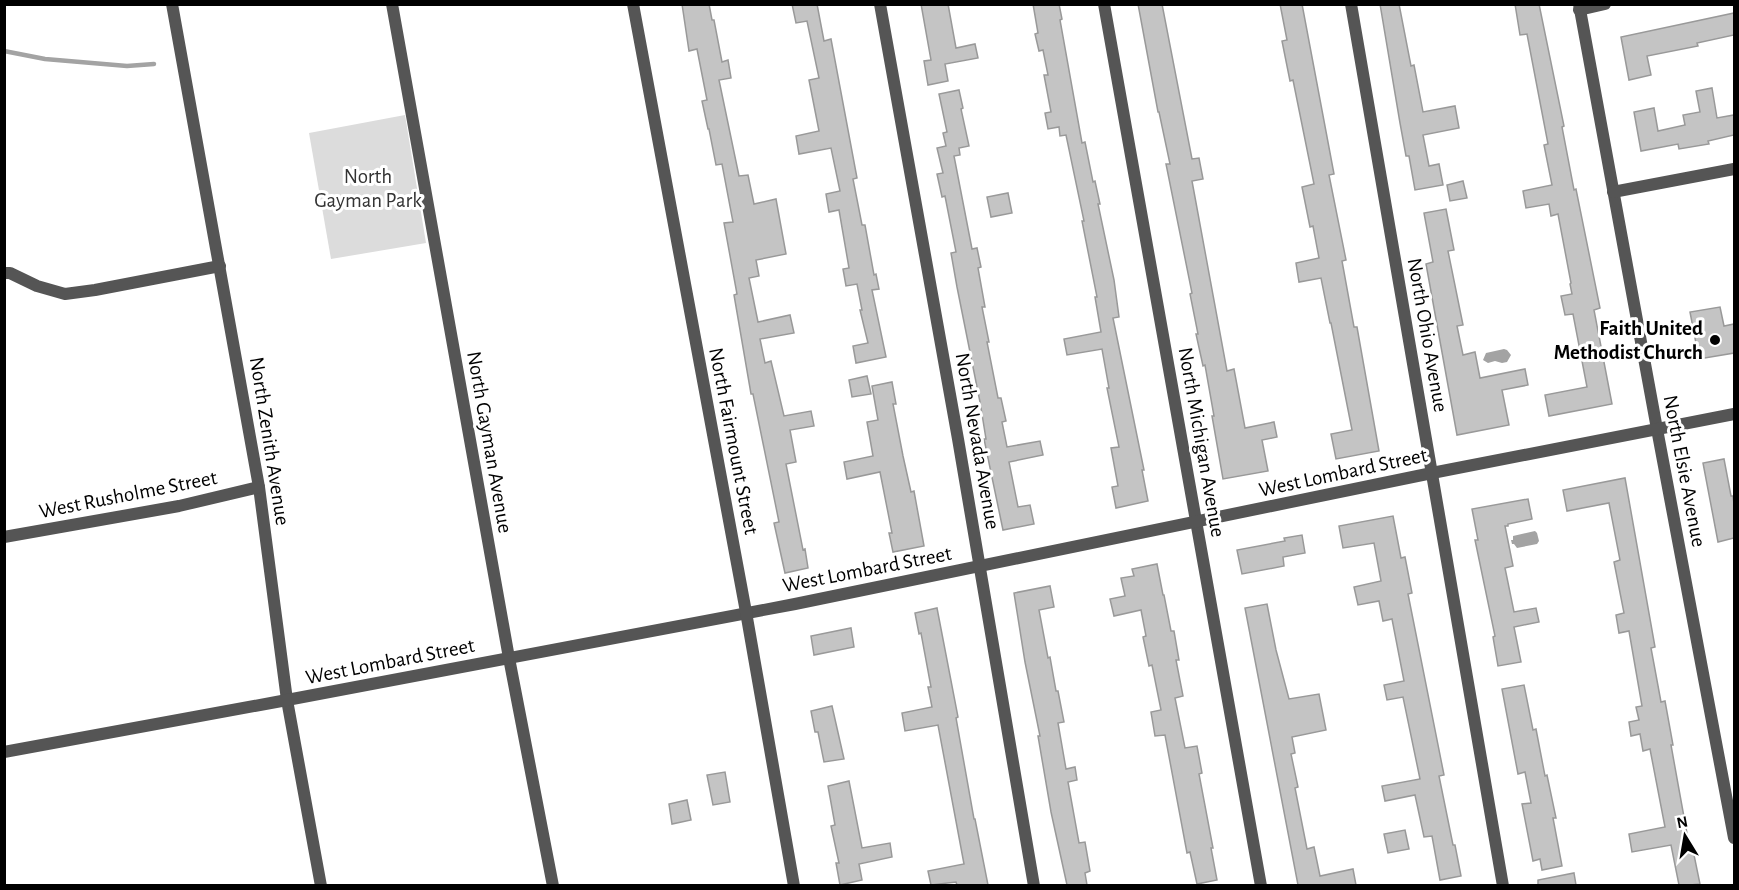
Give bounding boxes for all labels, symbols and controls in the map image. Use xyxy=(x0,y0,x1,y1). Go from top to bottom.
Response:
park label: North Gayman Park xyxy=(314,166,422,211)
street label: North Ohio Avenue xyxy=(1404,256,1451,414)
place label: Faith United Methodist Church xyxy=(1554,318,1703,363)
marker: Faith United Methodist Church xyxy=(1708,333,1722,347)
street label: North Michigan Avenue xyxy=(1174,345,1229,539)
street label: North Fairmount Street xyxy=(705,346,762,537)
street label: North Gayman Avenue xyxy=(463,349,516,535)
street label: North Nevada Avenue xyxy=(952,351,1003,531)
street label: North Zenith Avenue xyxy=(246,355,293,527)
street label: North Elsie Avenue xyxy=(1659,393,1710,549)
street label: West Lombard Street xyxy=(1257,444,1430,501)
street label: West Rusholme Street xyxy=(37,467,219,522)
street label: West Lombard Street xyxy=(781,543,954,596)
street label: West Lombard Street xyxy=(304,635,477,688)
north arrow xyxy=(1655,806,1715,866)
text: N xyxy=(1675,813,1689,831)

